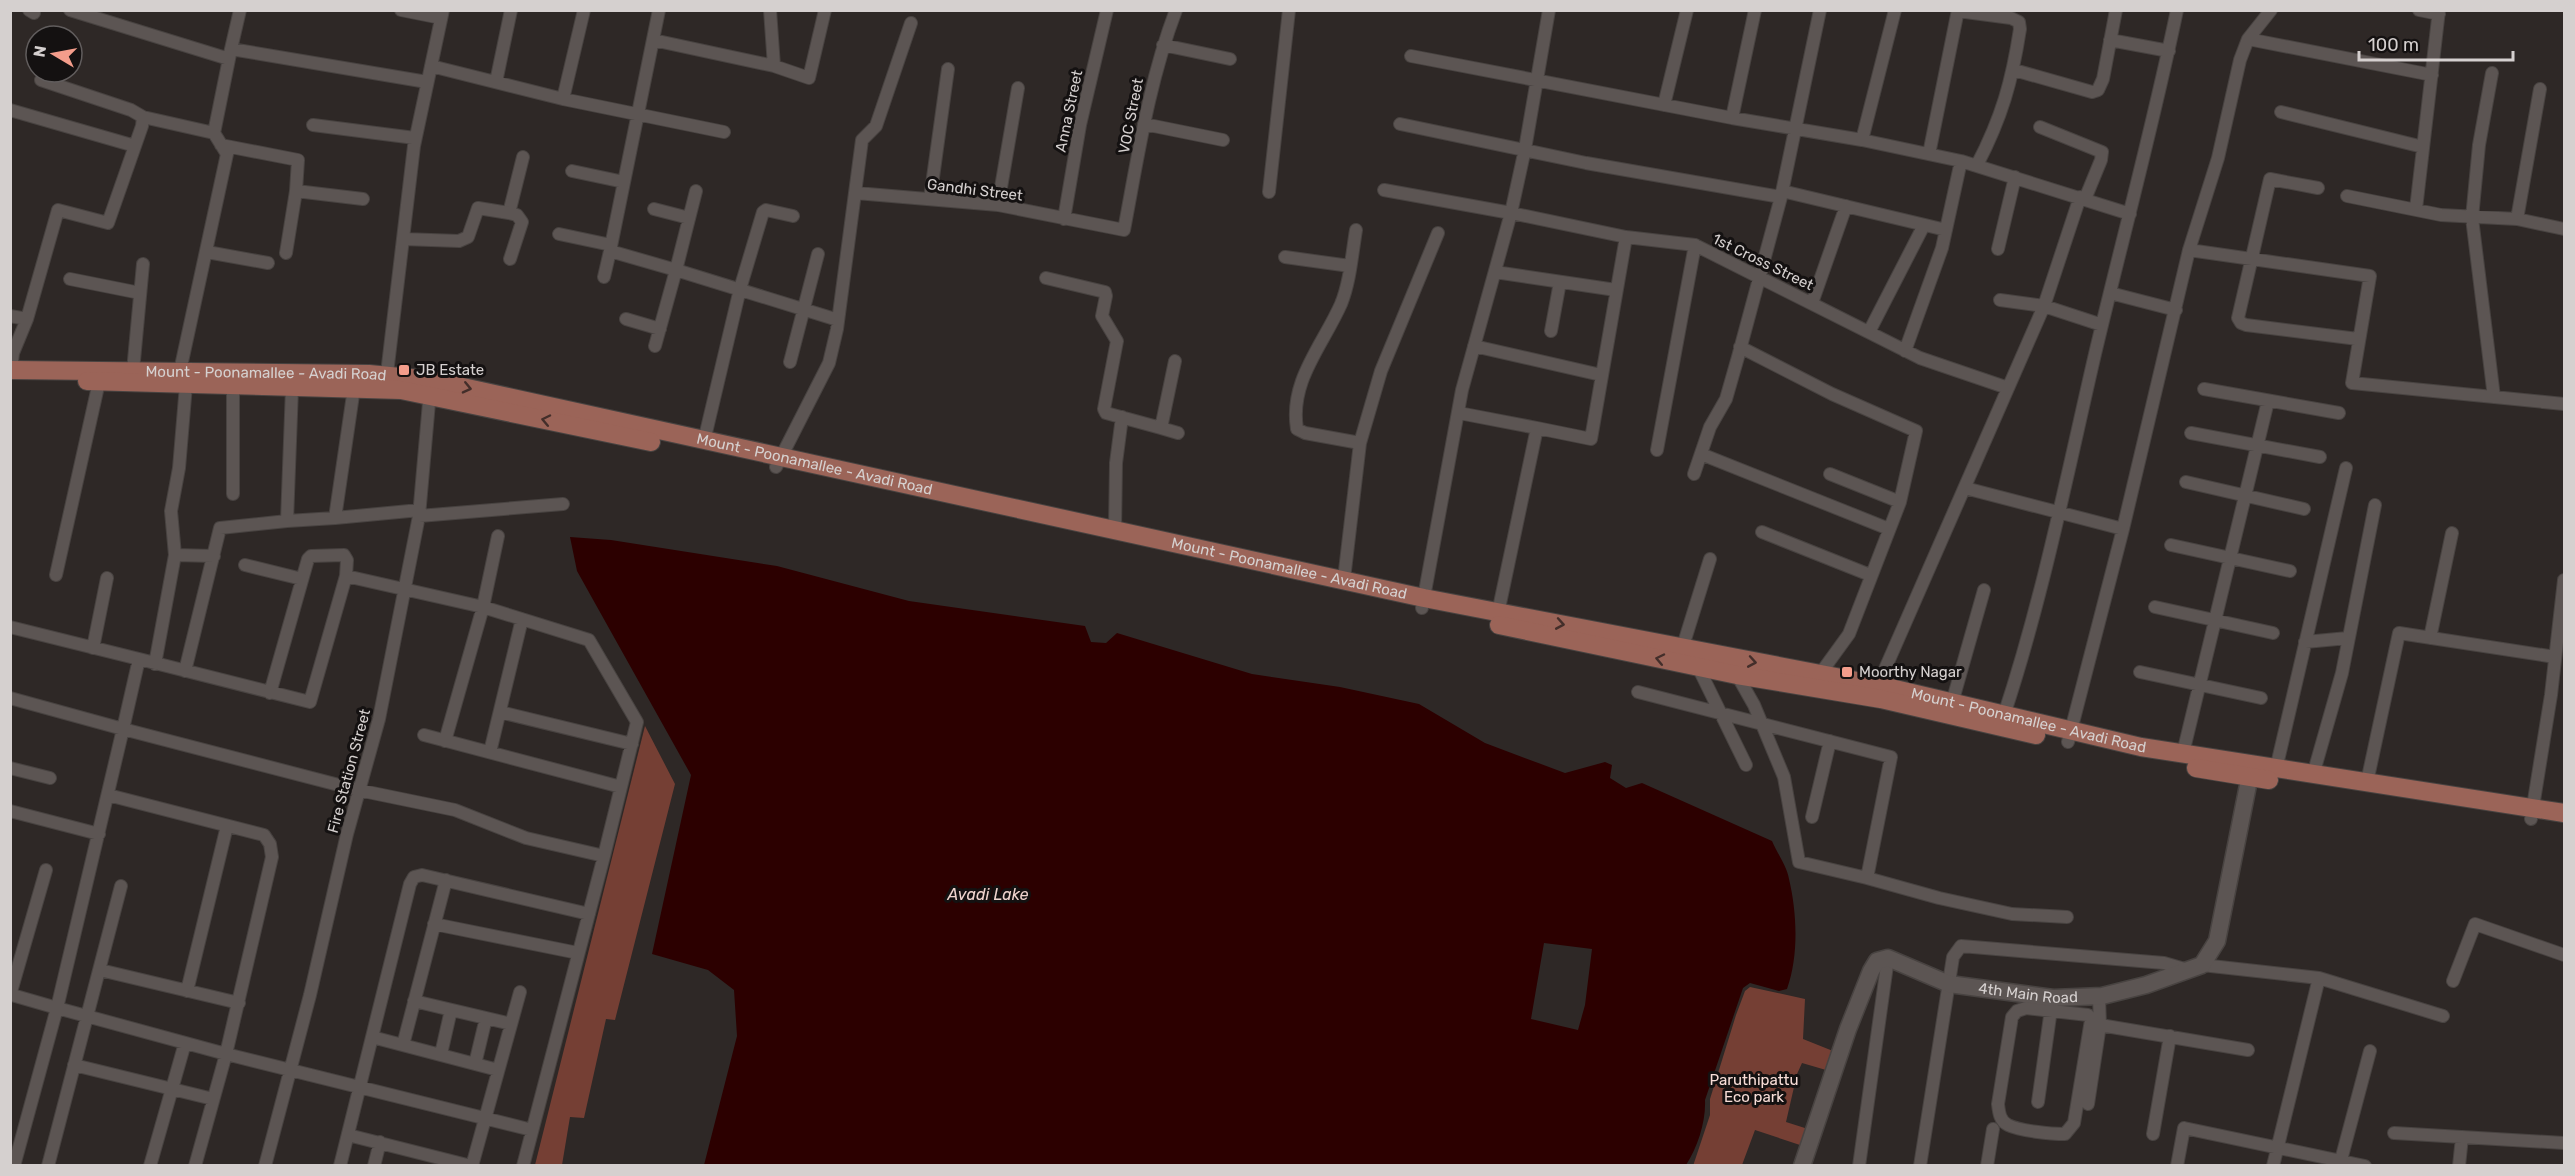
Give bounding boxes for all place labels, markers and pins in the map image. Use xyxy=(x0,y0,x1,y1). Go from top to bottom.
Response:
place label: JB Estate xyxy=(416,361,484,379)
marker: JB Estate xyxy=(397,363,411,377)
place label: Moorthy Nagar xyxy=(1859,663,1962,681)
marker: Moorthy Nagar xyxy=(1840,665,1854,679)

